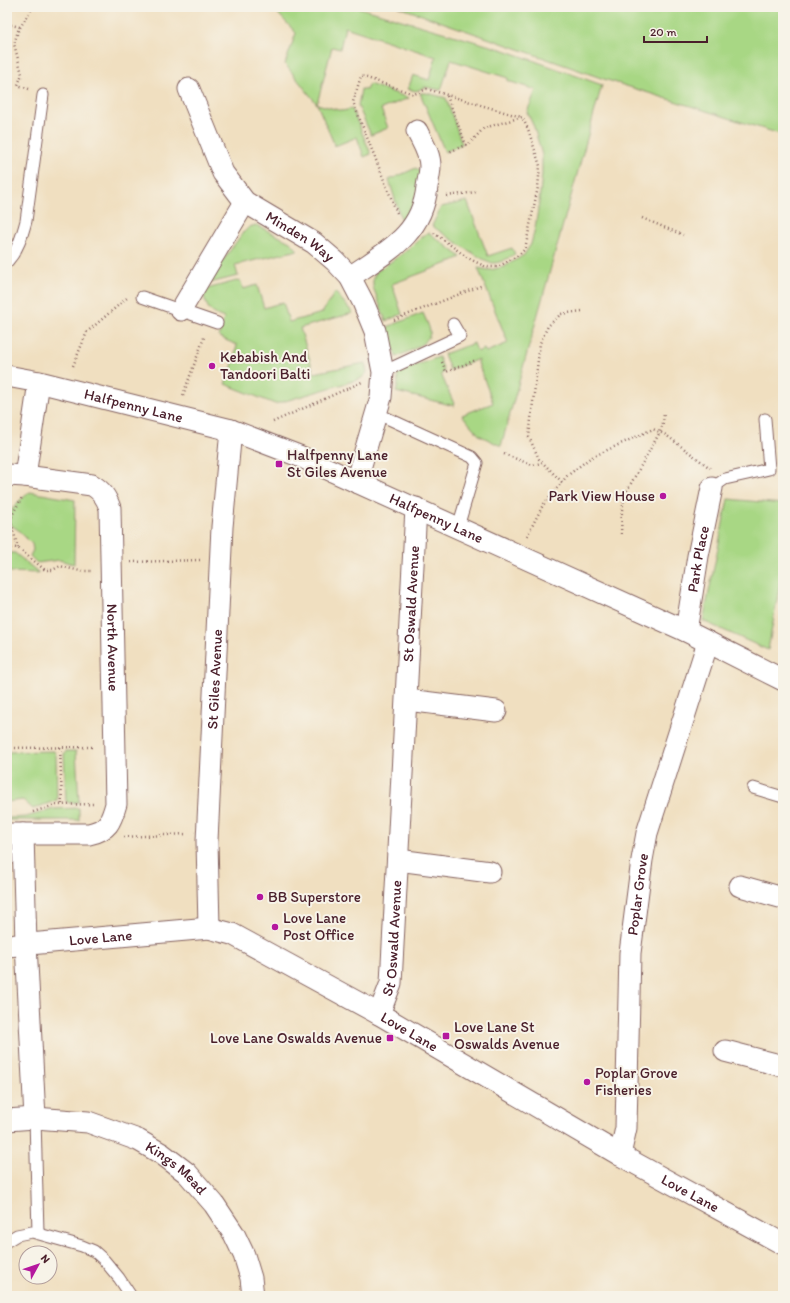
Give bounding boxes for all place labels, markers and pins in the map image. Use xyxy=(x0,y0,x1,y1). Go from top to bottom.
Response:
place label: Kebabish And Tandoori Balti xyxy=(220,348,310,383)
marker: Kebabish And Tandoori Balti xyxy=(207,361,217,371)
place label: Halfpenny Lane St Giles Avenue xyxy=(287,446,388,481)
marker: Halfpenny Lane St Giles Avenue xyxy=(274,459,284,469)
place label: Park View House xyxy=(548,487,655,505)
marker: Park View House xyxy=(658,491,668,501)
place label: BB Superstore xyxy=(268,888,361,906)
marker: BB Superstore xyxy=(255,892,265,902)
place label: Love Lane Post Office xyxy=(283,909,354,944)
marker: Love Lane Post Office xyxy=(270,922,280,932)
place label: Love Lane St Oswalds Avenue xyxy=(454,1018,560,1053)
place label: Love Lane Oswalds Avenue xyxy=(210,1029,382,1047)
marker: Love Lane St Oswalds Avenue xyxy=(441,1031,451,1041)
marker: Love Lane Oswalds Avenue xyxy=(385,1033,395,1043)
place label: Poplar Grove Fisheries xyxy=(595,1064,678,1099)
marker: Poplar Grove Fisheries xyxy=(582,1077,592,1087)

